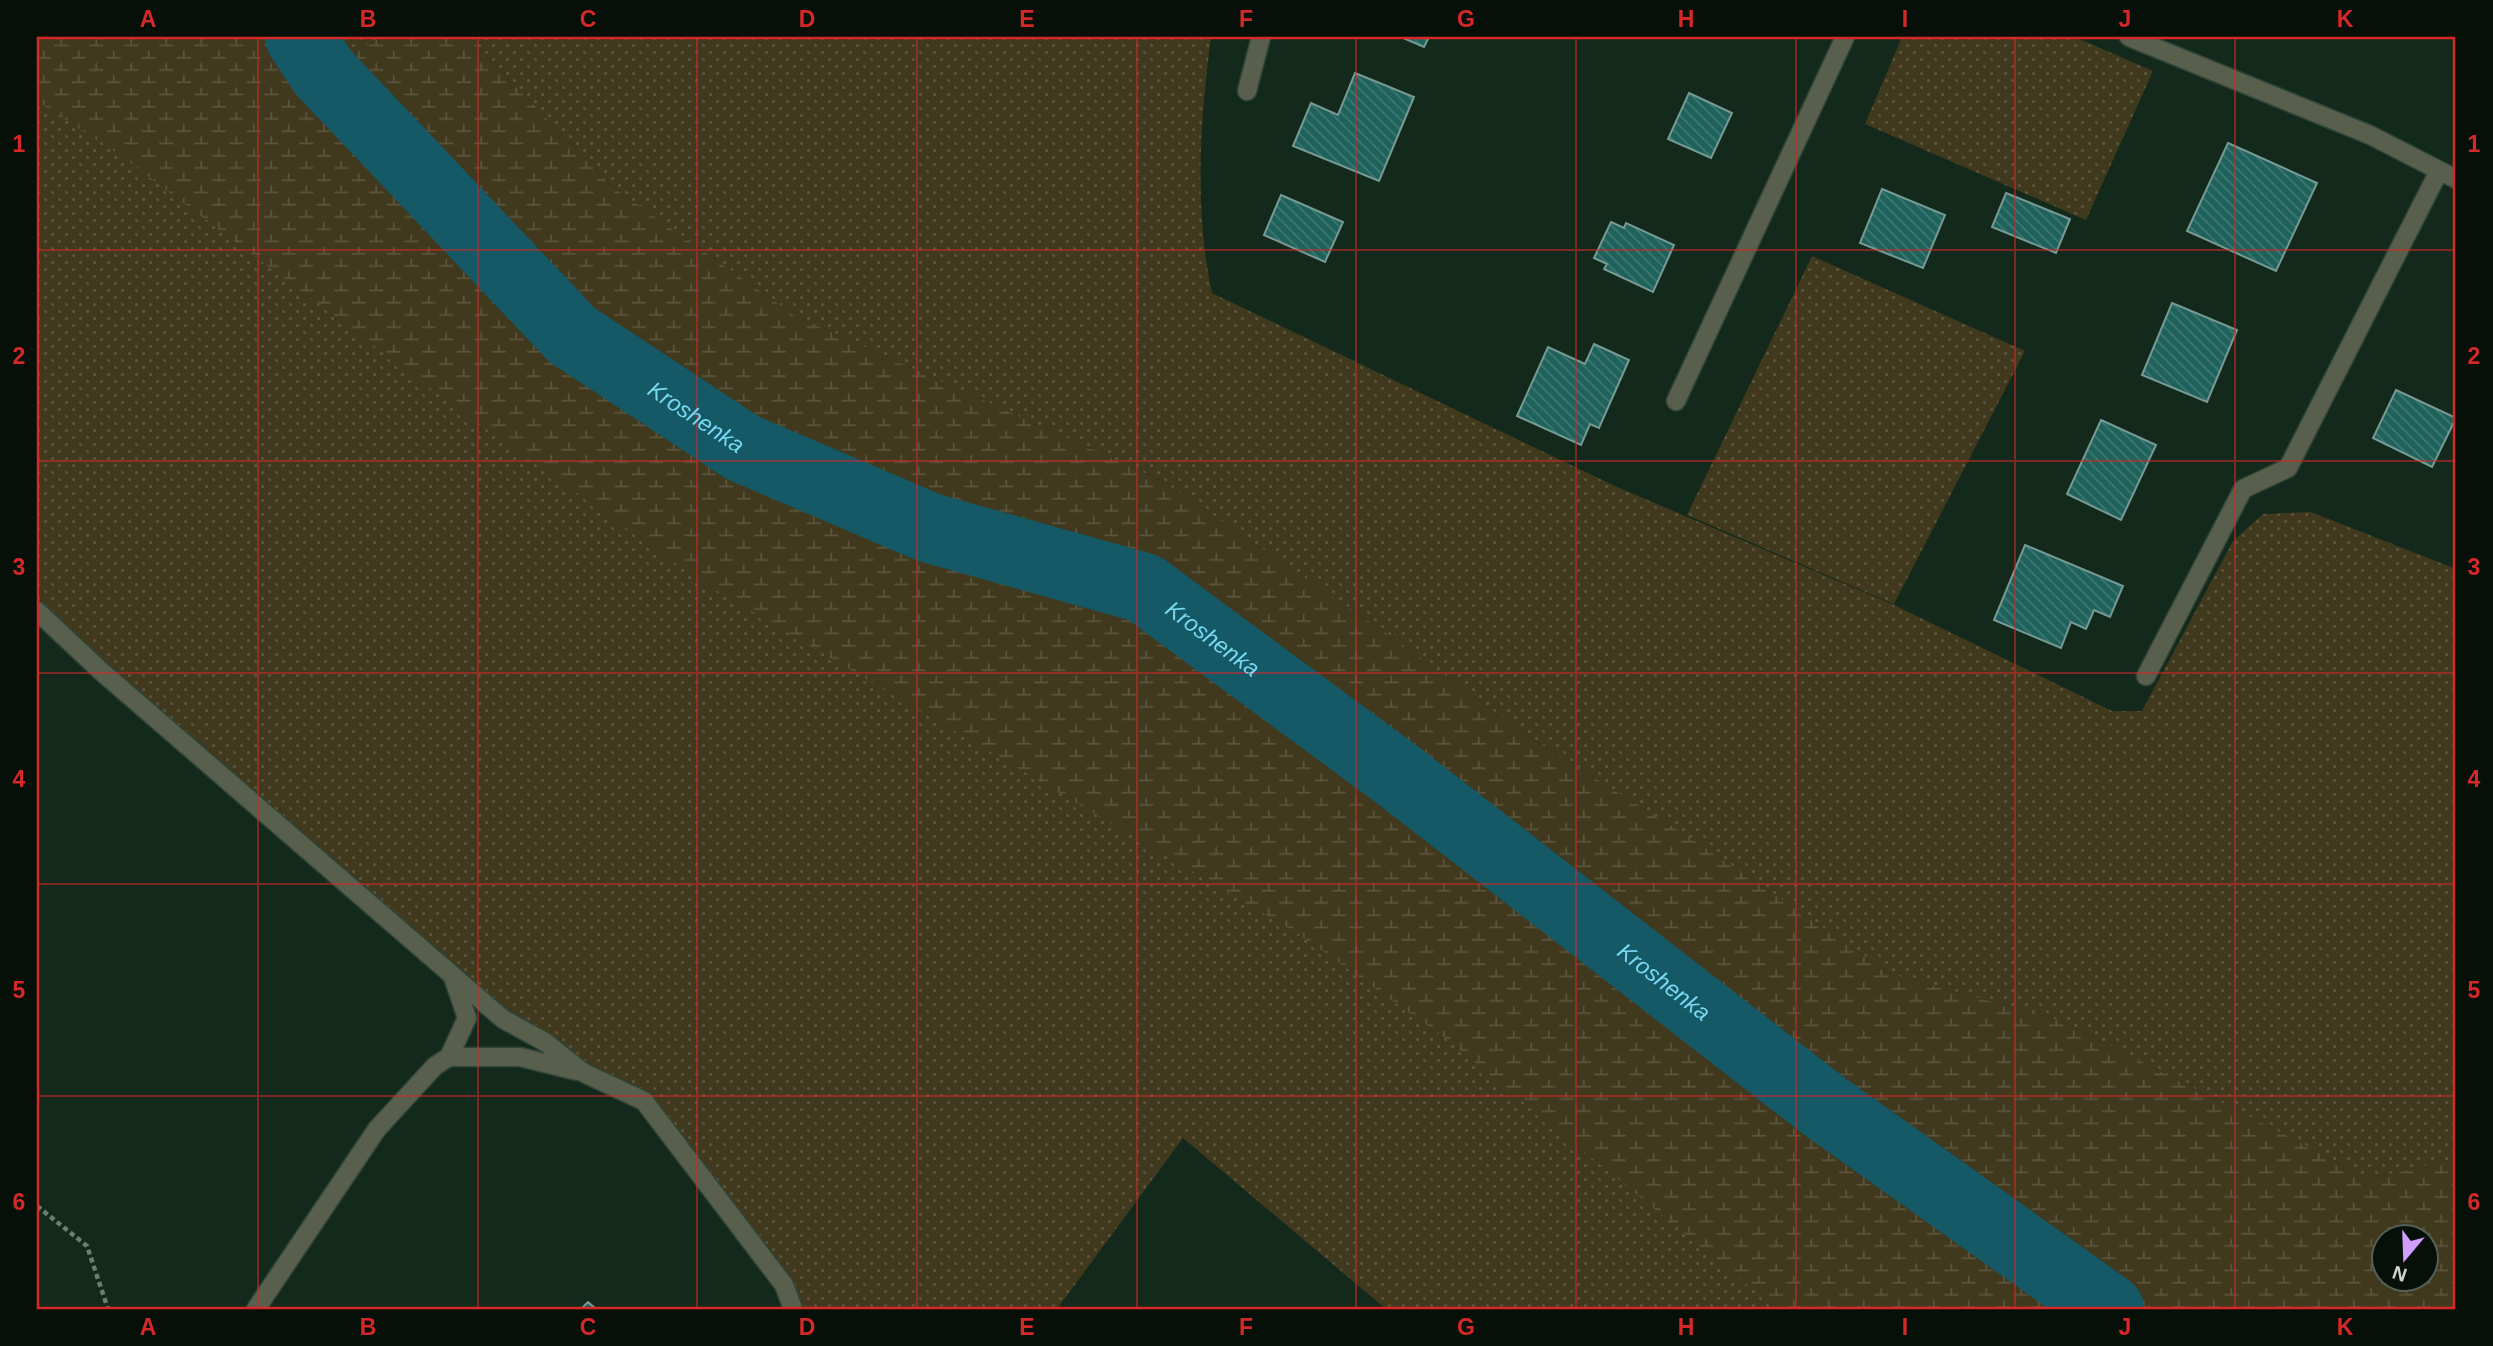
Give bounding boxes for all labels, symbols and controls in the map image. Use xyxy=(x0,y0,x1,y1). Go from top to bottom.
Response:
text: A xyxy=(140,6,156,32)
text: B xyxy=(360,6,376,32)
text: C xyxy=(580,6,596,32)
text: D xyxy=(799,6,815,32)
text: E xyxy=(1019,6,1035,32)
text: F xyxy=(1239,6,1253,32)
text: G xyxy=(1457,6,1475,32)
text: H xyxy=(1678,6,1694,32)
text: I xyxy=(1902,6,1908,32)
text: J xyxy=(2119,6,2131,32)
text: K xyxy=(2337,6,2354,32)
text: 1 xyxy=(13,131,26,157)
text: 1 xyxy=(2468,131,2481,157)
text: 2 xyxy=(13,343,25,369)
text: 2 xyxy=(2468,343,2480,369)
water label: Kroshenka xyxy=(643,376,749,458)
text: 3 xyxy=(13,554,25,580)
text: 3 xyxy=(2468,554,2480,580)
water label: Kroshenka xyxy=(1161,596,1265,682)
text: 4 xyxy=(13,766,26,792)
text: 4 xyxy=(2468,766,2481,792)
water label: Kroshenka xyxy=(1613,938,1715,1026)
text: 5 xyxy=(13,977,26,1003)
text: 5 xyxy=(2468,977,2481,1003)
text: 6 xyxy=(13,1189,25,1215)
text: 6 xyxy=(2468,1189,2480,1215)
north arrow xyxy=(2370,1224,2440,1294)
text: N xyxy=(2390,1261,2410,1286)
text: A xyxy=(140,1314,156,1340)
text: B xyxy=(360,1314,376,1340)
text: C xyxy=(580,1314,596,1340)
text: D xyxy=(799,1314,815,1340)
text: E xyxy=(1019,1314,1035,1340)
text: F xyxy=(1239,1314,1253,1340)
text: G xyxy=(1457,1314,1475,1340)
text: H xyxy=(1678,1314,1694,1340)
text: I xyxy=(1902,1314,1908,1340)
text: J xyxy=(2119,1314,2131,1340)
text: K xyxy=(2337,1314,2354,1340)

